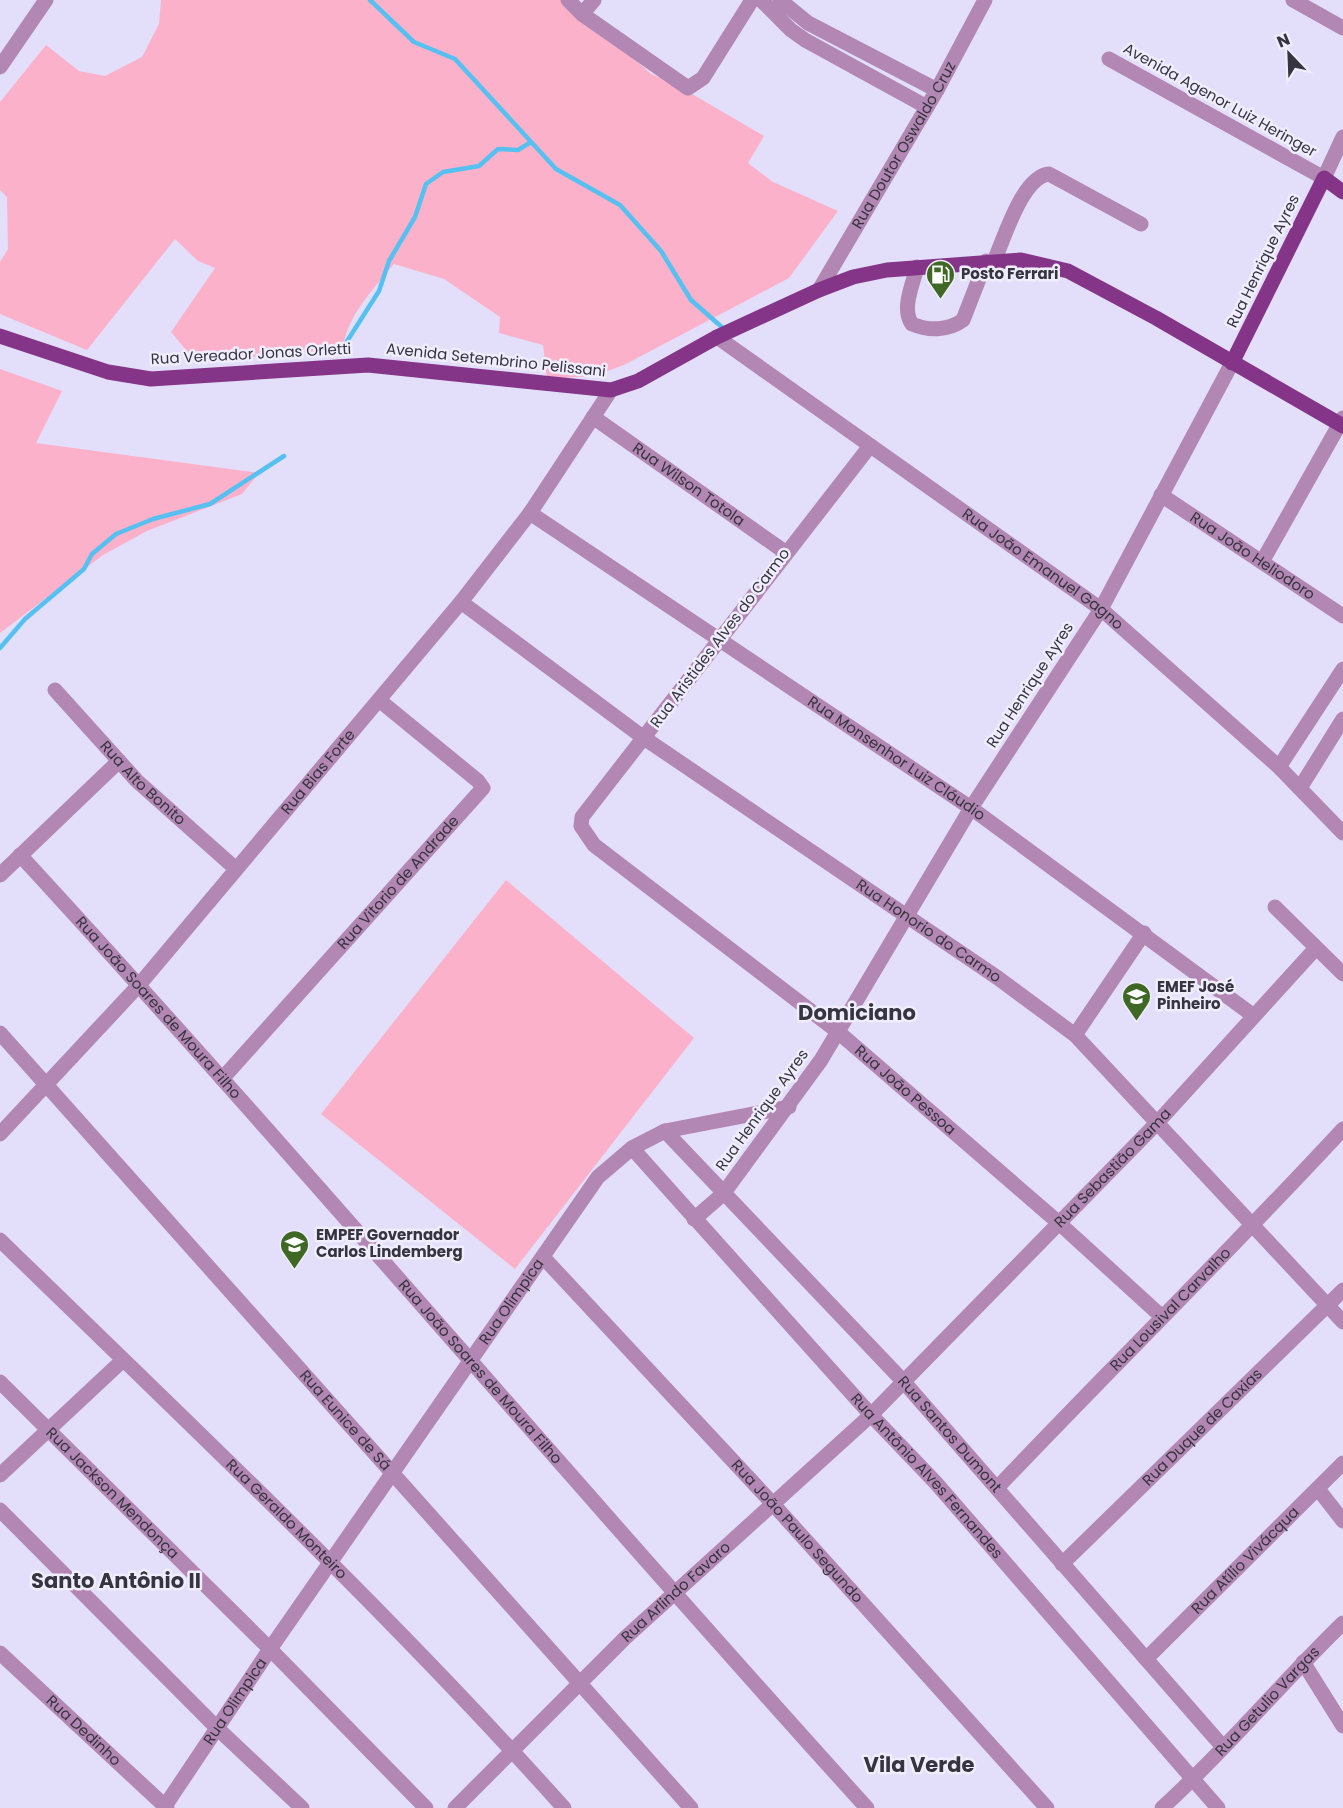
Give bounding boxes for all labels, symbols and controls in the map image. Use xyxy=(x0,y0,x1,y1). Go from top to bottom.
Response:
north arrow xyxy=(1259,24,1319,84)
text: N xyxy=(1273,28,1293,54)
street label: Avenida Agenor Luiz Heringer xyxy=(1120,38,1321,162)
street label: Rua Doutor Oswaldo Cruz xyxy=(846,57,961,232)
street label: Rua Henrique Ayres xyxy=(1221,191,1304,331)
fuel station icon: Posto Ferrari xyxy=(924,258,956,300)
place label: Posto Ferrari xyxy=(961,263,1058,284)
street label: Rua Vereador Jonas Orletti xyxy=(150,338,352,369)
street label: Avenida Setembrino Pelissani xyxy=(385,338,607,381)
street label: Rua Wilson Totola xyxy=(629,437,749,531)
street label: Rua João Emanuel Gagno xyxy=(958,503,1128,634)
street label: Rua João Heliodoro xyxy=(1186,506,1319,605)
street label: Rua Aristides Alves do Carmo xyxy=(645,544,794,732)
street label: Rua Henrique Ayres xyxy=(981,618,1078,752)
street label: Rua Monsenhor Luiz Cláudio xyxy=(804,691,990,825)
street label: Rua Bias Forte xyxy=(276,725,360,819)
street label: Rua Alto Bonito xyxy=(95,736,191,830)
street label: Rua Vitorio de Andrade xyxy=(332,811,464,954)
street label: Rua Honorio do Carmo xyxy=(852,874,1006,987)
street label: Rua João Soares de Moura Filho xyxy=(71,911,246,1103)
place label: EMEF José Pinheiro xyxy=(1157,976,1234,1014)
school or university icon: EMEF José Pinheiro xyxy=(1120,980,1152,1022)
district label: Domiciano xyxy=(798,998,916,1027)
street label: Rua João Pessoa xyxy=(850,1040,961,1139)
street label: Rua Henrique Ayres xyxy=(710,1044,813,1175)
street label: Rua Sebastião Gama xyxy=(1049,1103,1176,1232)
place label: EMPEF Governador Carlos Lindemberg xyxy=(316,1224,463,1262)
school or university icon: EMPEF Governador Carlos Lindemberg xyxy=(279,1228,311,1270)
street label: Rua Lousival Carvalho xyxy=(1105,1242,1235,1375)
street label: Rua Olimpica xyxy=(474,1254,548,1349)
street label: Rua João Soares de Moura Filho xyxy=(394,1275,567,1468)
street label: Rua Duque de Caxias xyxy=(1137,1363,1267,1490)
street label: Rua Eunice de Sá xyxy=(295,1365,396,1475)
street label: Rua Santos Dumont xyxy=(893,1371,1007,1497)
street label: Rua Antônio Alves Fernandes xyxy=(846,1388,1008,1563)
street label: Rua Jackson Mendonça xyxy=(42,1422,184,1563)
street label: Rua Geraldo Monteiro xyxy=(222,1454,352,1584)
street label: Rua João Paulo Segundo xyxy=(727,1455,868,1607)
street label: Rua Atílio Vivácqua xyxy=(1186,1501,1304,1618)
street label: Rua Arlindo Favaro xyxy=(616,1536,735,1647)
district label: Santo Antônio II xyxy=(31,1566,201,1595)
street label: Rua Getulio Vargas xyxy=(1210,1641,1324,1760)
street label: Rua Olimpica xyxy=(198,1653,271,1749)
street label: Rua Dedinho xyxy=(42,1690,126,1770)
district label: Vila Verde xyxy=(864,1750,974,1779)

